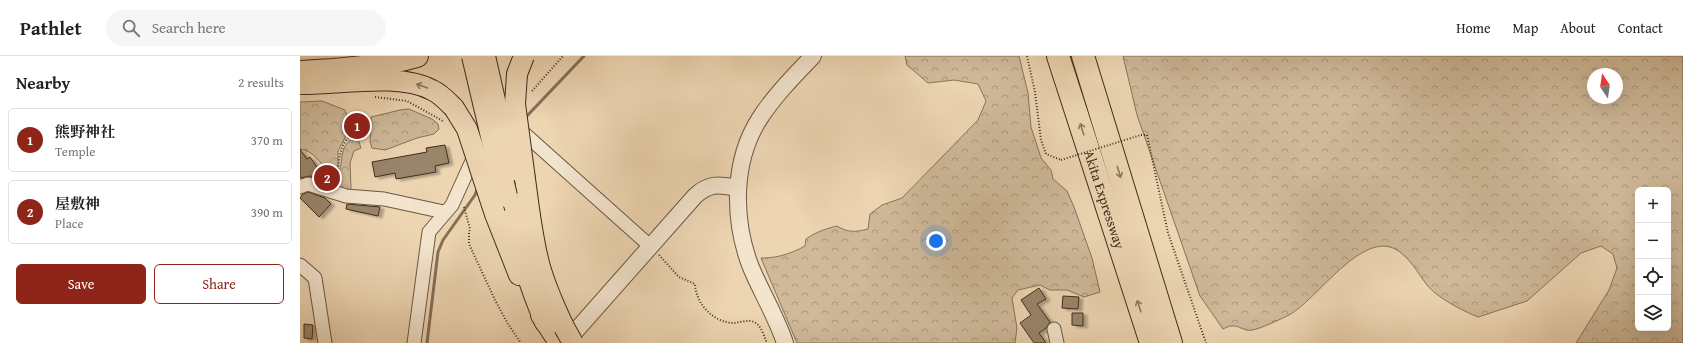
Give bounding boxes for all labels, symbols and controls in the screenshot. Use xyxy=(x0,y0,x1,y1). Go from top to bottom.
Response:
search box xyxy=(106,10,386,46)
text: Pathlet xyxy=(20,14,82,42)
icon: search xyxy=(120,17,142,39)
text: Search here xyxy=(152,17,226,38)
text: Home xyxy=(1456,18,1491,38)
text: Map xyxy=(1513,18,1538,38)
text: About xyxy=(1560,18,1596,38)
text: Contact xyxy=(1618,18,1663,38)
north arrow xyxy=(1587,68,1623,104)
text: Nearby xyxy=(16,70,70,95)
text: 2 results xyxy=(238,73,284,92)
one-way arrow xyxy=(416,82,428,90)
pin: 1 xyxy=(344,111,370,141)
text: 熊野神社 xyxy=(55,121,115,142)
one-way arrow xyxy=(1078,123,1085,136)
text: 1 xyxy=(27,131,33,150)
text: 370 m xyxy=(251,131,283,150)
text: Temple xyxy=(55,142,95,161)
street label: Akita Expressway xyxy=(1079,148,1130,252)
pin: 2 xyxy=(314,163,340,193)
one-way arrow xyxy=(1116,166,1123,179)
map controls xyxy=(1635,187,1671,331)
button: + xyxy=(1635,187,1671,223)
text: 屋敷神 xyxy=(55,193,100,214)
text: 2 xyxy=(27,203,33,222)
text: 390 m xyxy=(251,203,283,222)
text: Place xyxy=(55,214,84,233)
button: − xyxy=(1635,223,1671,259)
your location xyxy=(926,231,946,251)
button: locate xyxy=(1635,259,1671,295)
button: Save xyxy=(16,264,146,304)
button: Share xyxy=(154,264,284,304)
button: layers xyxy=(1635,295,1671,331)
one-way arrow xyxy=(1135,300,1142,313)

